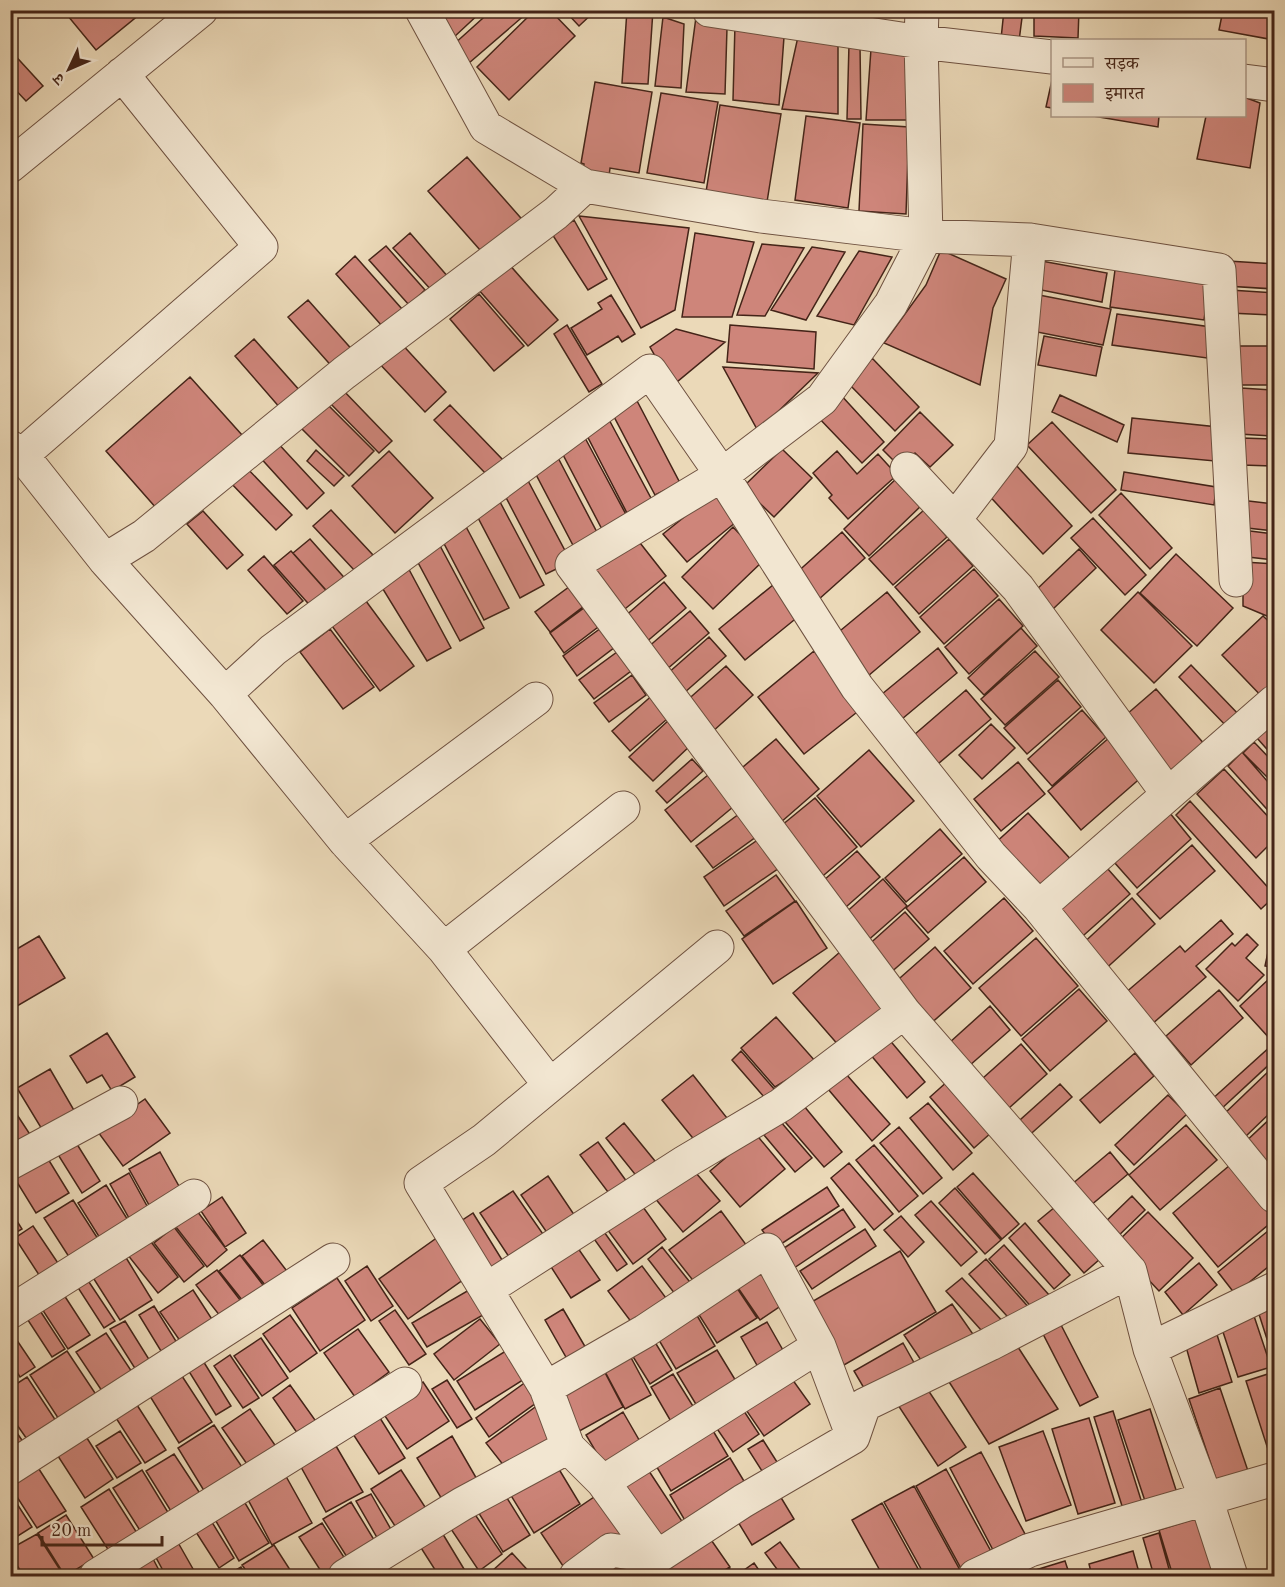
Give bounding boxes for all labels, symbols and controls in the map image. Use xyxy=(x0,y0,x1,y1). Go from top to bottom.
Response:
north arrow xyxy=(39,39,99,99)
legend xyxy=(1051,39,1246,117)
text: सड़क xyxy=(1104,55,1140,73)
text: उ xyxy=(50,68,69,87)
text: इमारत xyxy=(1104,85,1145,103)
scale bar xyxy=(42,1509,162,1547)
text: 20 m xyxy=(51,1522,91,1540)

